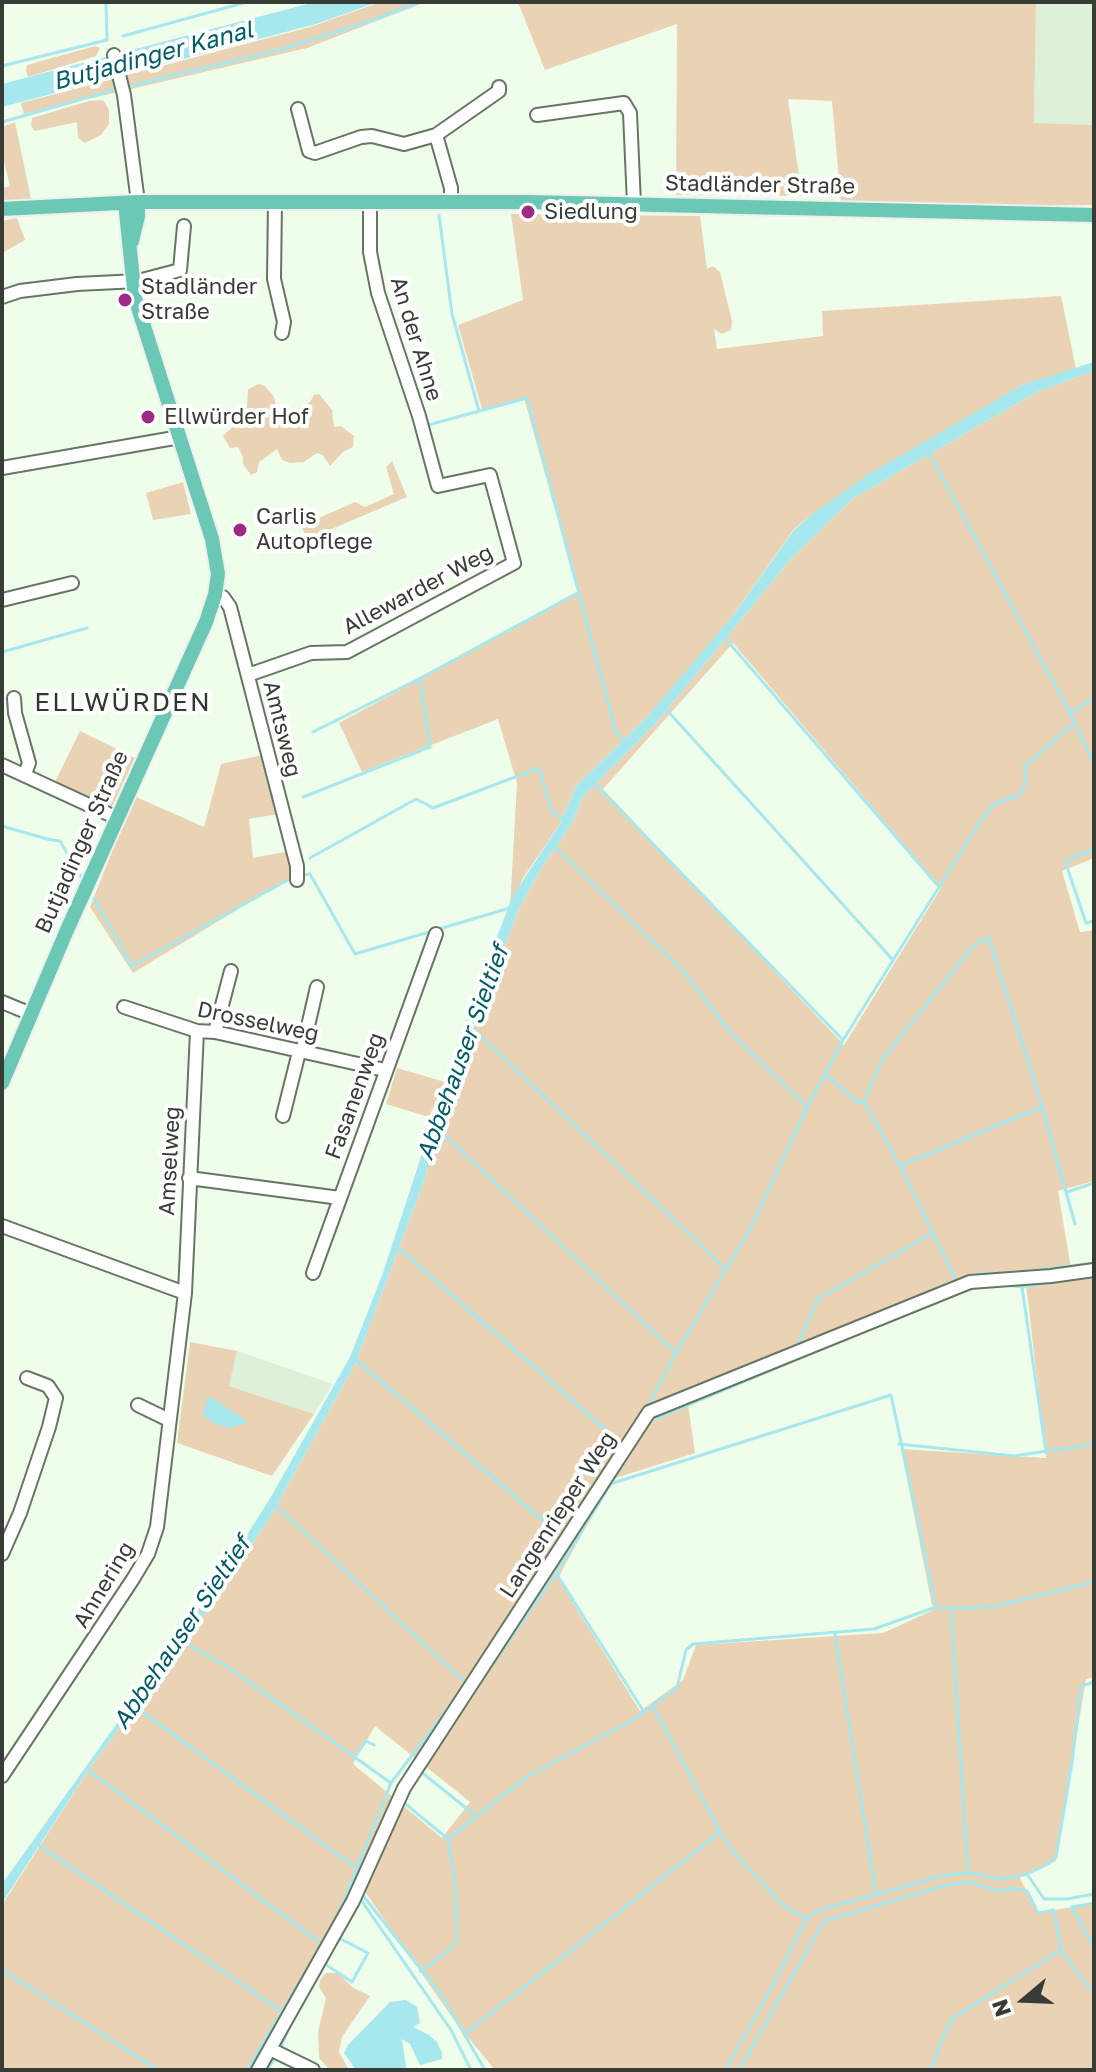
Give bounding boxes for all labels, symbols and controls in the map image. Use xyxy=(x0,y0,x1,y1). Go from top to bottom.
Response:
water label: Butjadinger Kanal xyxy=(50,15,256,97)
street label: Stadländer Straße xyxy=(665,170,855,200)
place label: Siedlung xyxy=(544,199,638,225)
marker: Siedlung xyxy=(519,203,537,221)
place label: Stadländer Straße xyxy=(141,274,257,326)
street label: An der Ahne xyxy=(385,274,447,404)
marker: Stadländer Straße xyxy=(116,291,134,309)
place label: Ellwürder Hof xyxy=(164,404,309,430)
marker: Ellwürder Hof xyxy=(139,408,157,426)
place label: Carlis Autopflege xyxy=(256,504,373,556)
marker: Carlis Autopflege xyxy=(231,521,249,539)
street label: Allewarder Weg xyxy=(339,539,497,641)
street label: Amtsweg xyxy=(257,678,307,780)
district label: ELLWÜRDEN xyxy=(34,687,212,719)
street label: Butjadinger Straße xyxy=(30,747,134,937)
water label: Abbehauser Sieltief xyxy=(411,942,515,1164)
street label: Drosselweg xyxy=(195,996,321,1048)
street label: Fasanenweg xyxy=(320,1029,390,1163)
street label: Amselweg xyxy=(154,1106,186,1216)
street label: Langenrieper Weg xyxy=(494,1427,622,1603)
water label: Abbehauser Sieltief xyxy=(107,1531,257,1735)
street label: Ahnering xyxy=(68,1537,140,1633)
north arrow xyxy=(984,1960,1064,2040)
text: N xyxy=(985,1996,1016,2020)

